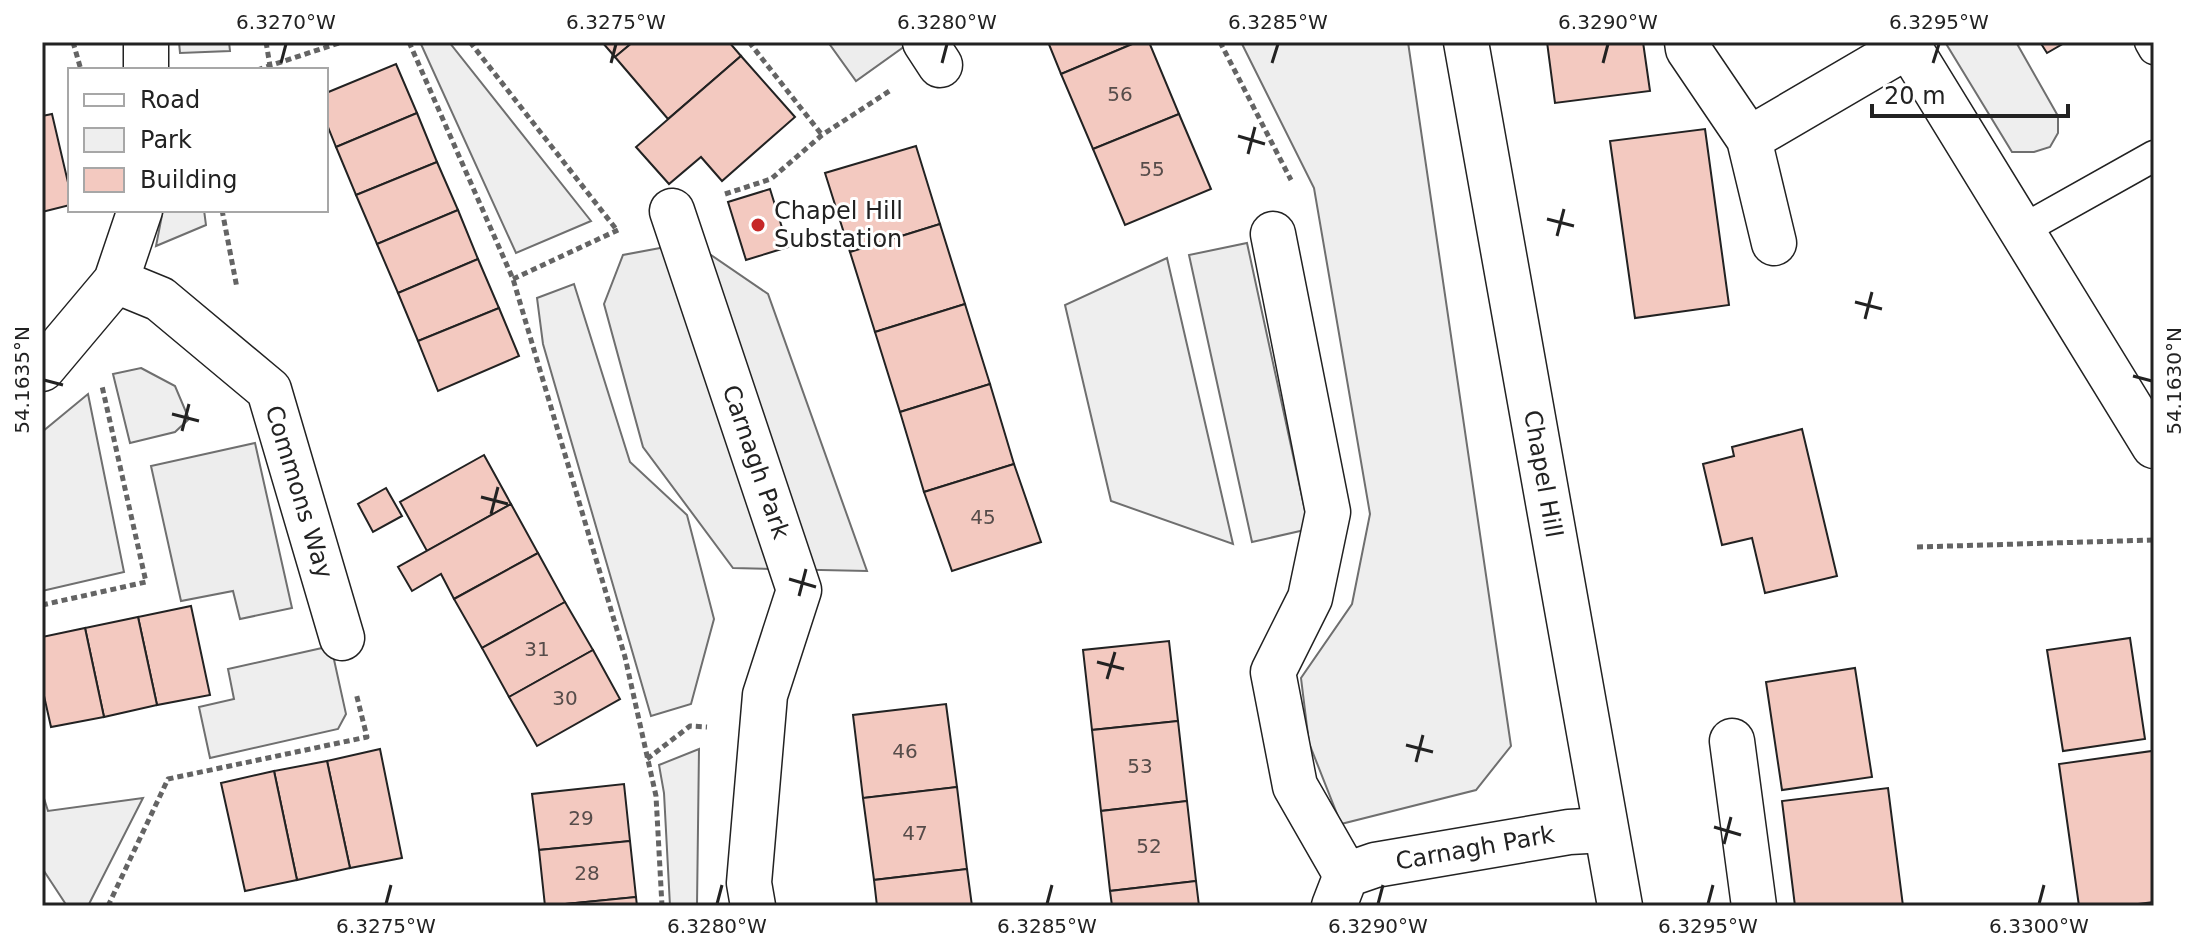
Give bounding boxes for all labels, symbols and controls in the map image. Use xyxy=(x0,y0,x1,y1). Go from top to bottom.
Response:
text: 6.3270°W xyxy=(236,10,336,34)
text: 6.3275°W xyxy=(566,10,666,34)
text: 6.3280°W xyxy=(897,10,997,34)
text: 6.3285°W xyxy=(1228,10,1328,34)
text: 6.3290°W xyxy=(1558,10,1658,34)
text: 6.3295°W xyxy=(1889,10,1989,34)
legend xyxy=(68,68,328,212)
scale bar xyxy=(1872,68,2068,118)
house number: 56 xyxy=(1107,82,1133,106)
text: 20 m xyxy=(1884,82,1946,110)
text: Road xyxy=(140,86,200,114)
text: Park xyxy=(140,126,192,154)
house number: 55 xyxy=(1139,157,1165,181)
text: Building xyxy=(140,166,237,194)
place label: Chapel Hill Substation xyxy=(774,197,903,253)
marker: Chapel Hill Substation xyxy=(749,216,767,234)
text: 54.1635°N xyxy=(10,326,34,434)
text: 54.1630°N xyxy=(2162,327,2186,435)
street label: Carnagh Park xyxy=(717,381,795,543)
street label: Commons Way xyxy=(259,402,339,582)
street label: Chapel Hill xyxy=(1518,408,1568,540)
house number: 45 xyxy=(970,505,996,529)
house number: 31 xyxy=(524,637,550,661)
house number: 30 xyxy=(552,686,578,710)
house number: 46 xyxy=(892,739,918,763)
house number: 53 xyxy=(1127,754,1153,778)
house number: 29 xyxy=(568,806,594,830)
street label: Carnagh Park xyxy=(1393,820,1557,876)
house number: 47 xyxy=(902,821,928,845)
house number: 52 xyxy=(1136,834,1162,858)
house number: 28 xyxy=(574,861,600,885)
text: 6.3275°W xyxy=(336,914,436,938)
text: 6.3280°W xyxy=(667,914,767,938)
text: 6.3285°W xyxy=(997,914,1097,938)
text: 6.3290°W xyxy=(1328,914,1428,938)
text: 6.3295°W xyxy=(1658,914,1758,938)
text: 6.3300°W xyxy=(1989,914,2089,938)

